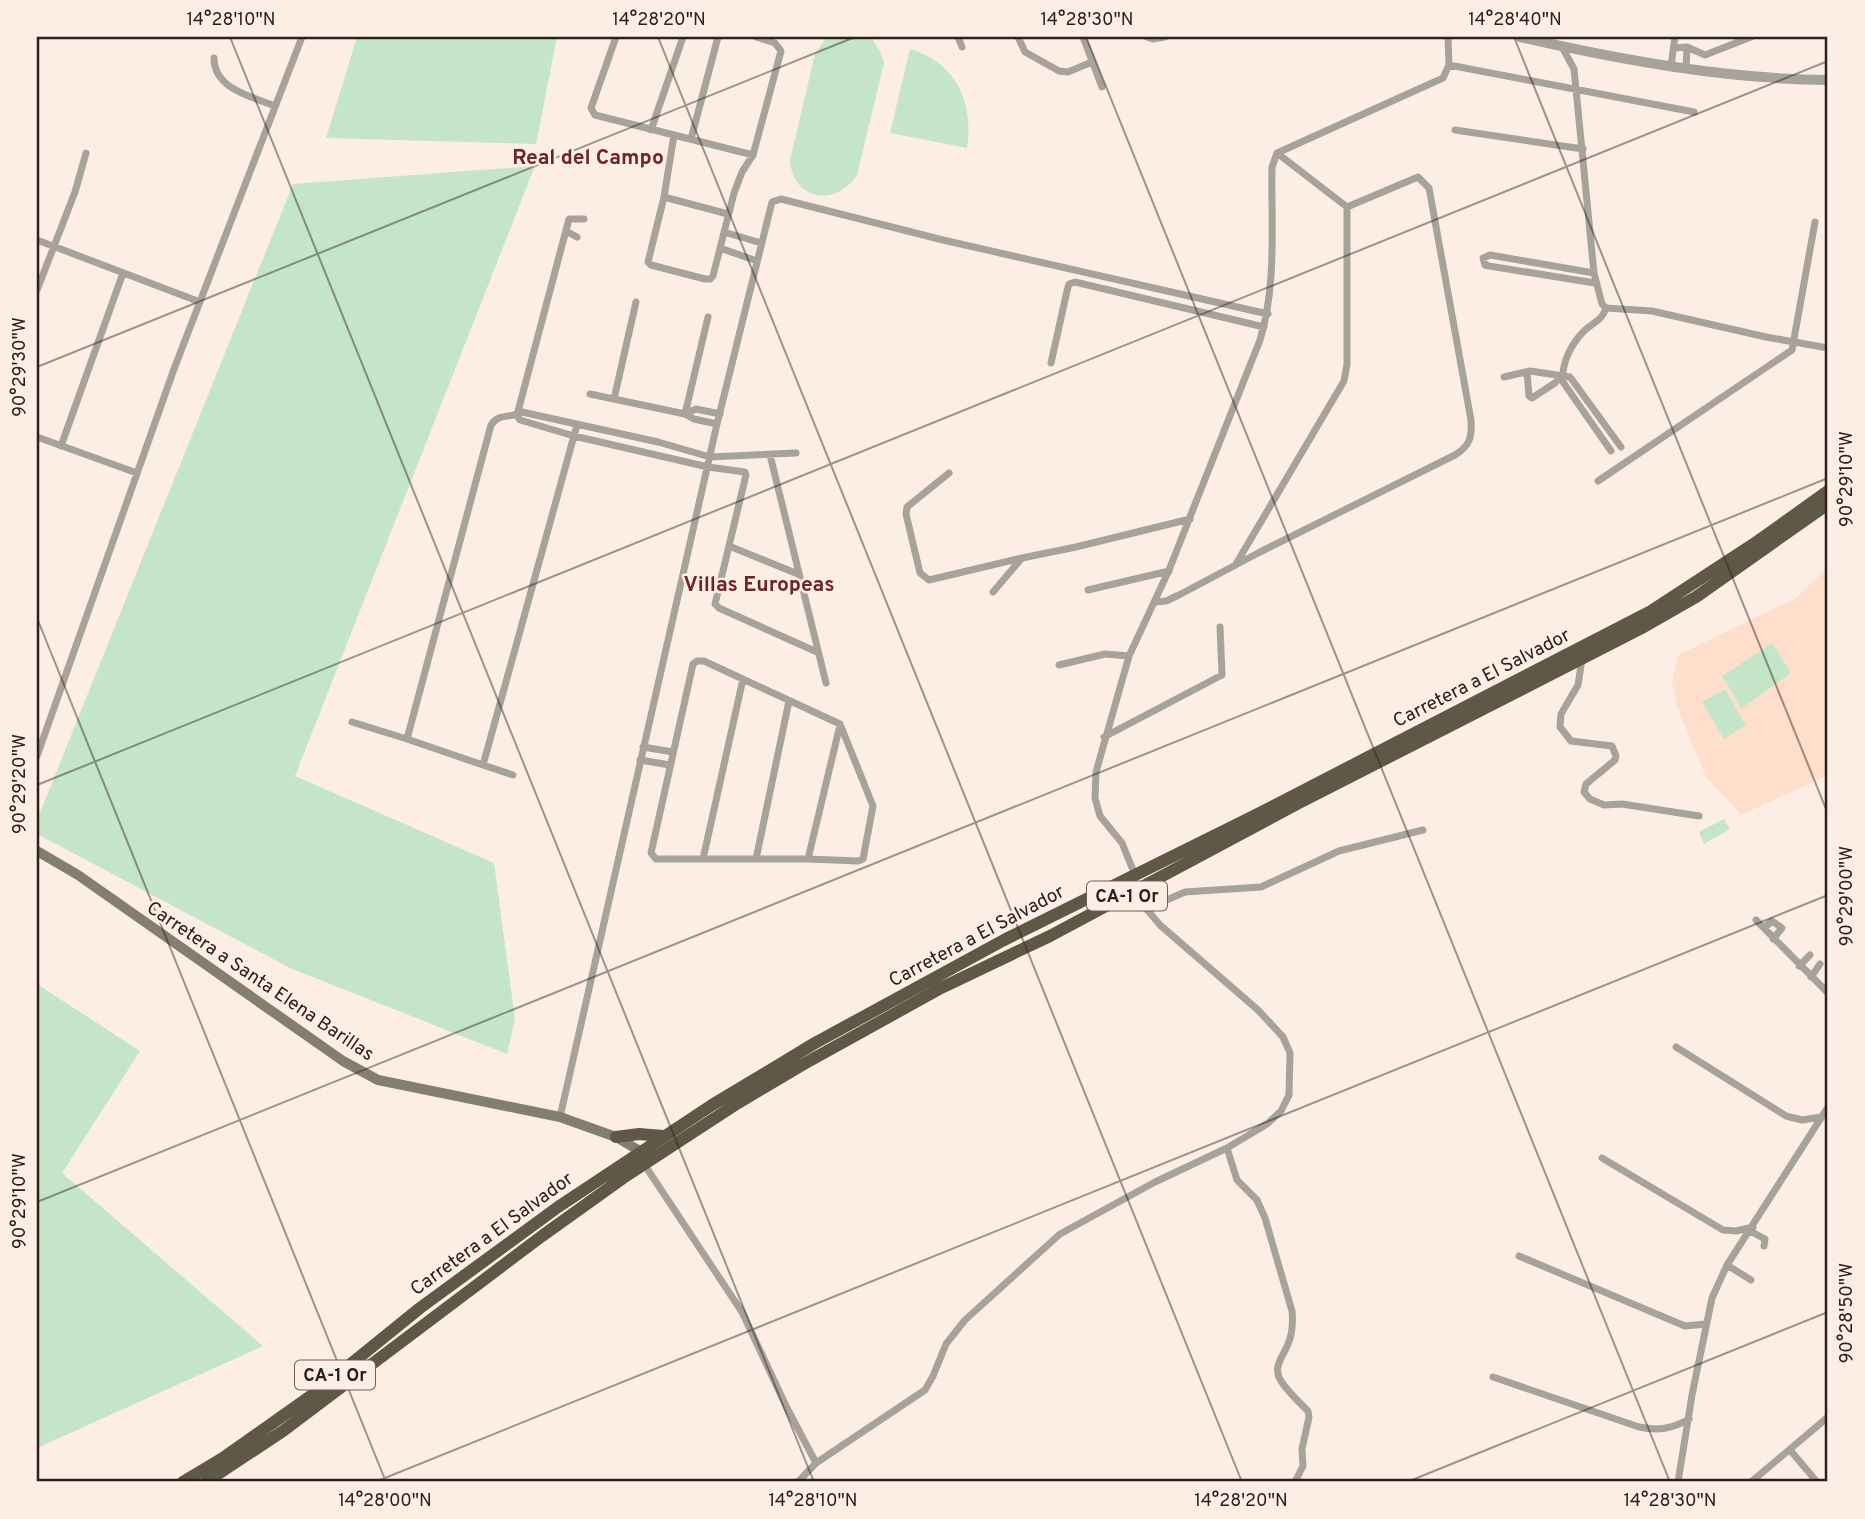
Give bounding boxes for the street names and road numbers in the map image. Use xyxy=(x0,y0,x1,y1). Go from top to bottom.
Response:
street label: Carretera a El Salvador xyxy=(1389,623,1575,734)
street label: Carretera a El Salvador xyxy=(885,880,1069,993)
road number: CA-1 Or xyxy=(1087,882,1167,911)
street label: Carretera a Santa Elena Barillas xyxy=(141,896,378,1067)
street label: Carretera a El Salvador xyxy=(406,1167,579,1302)
road number: CA-1 Or xyxy=(295,1360,375,1390)

